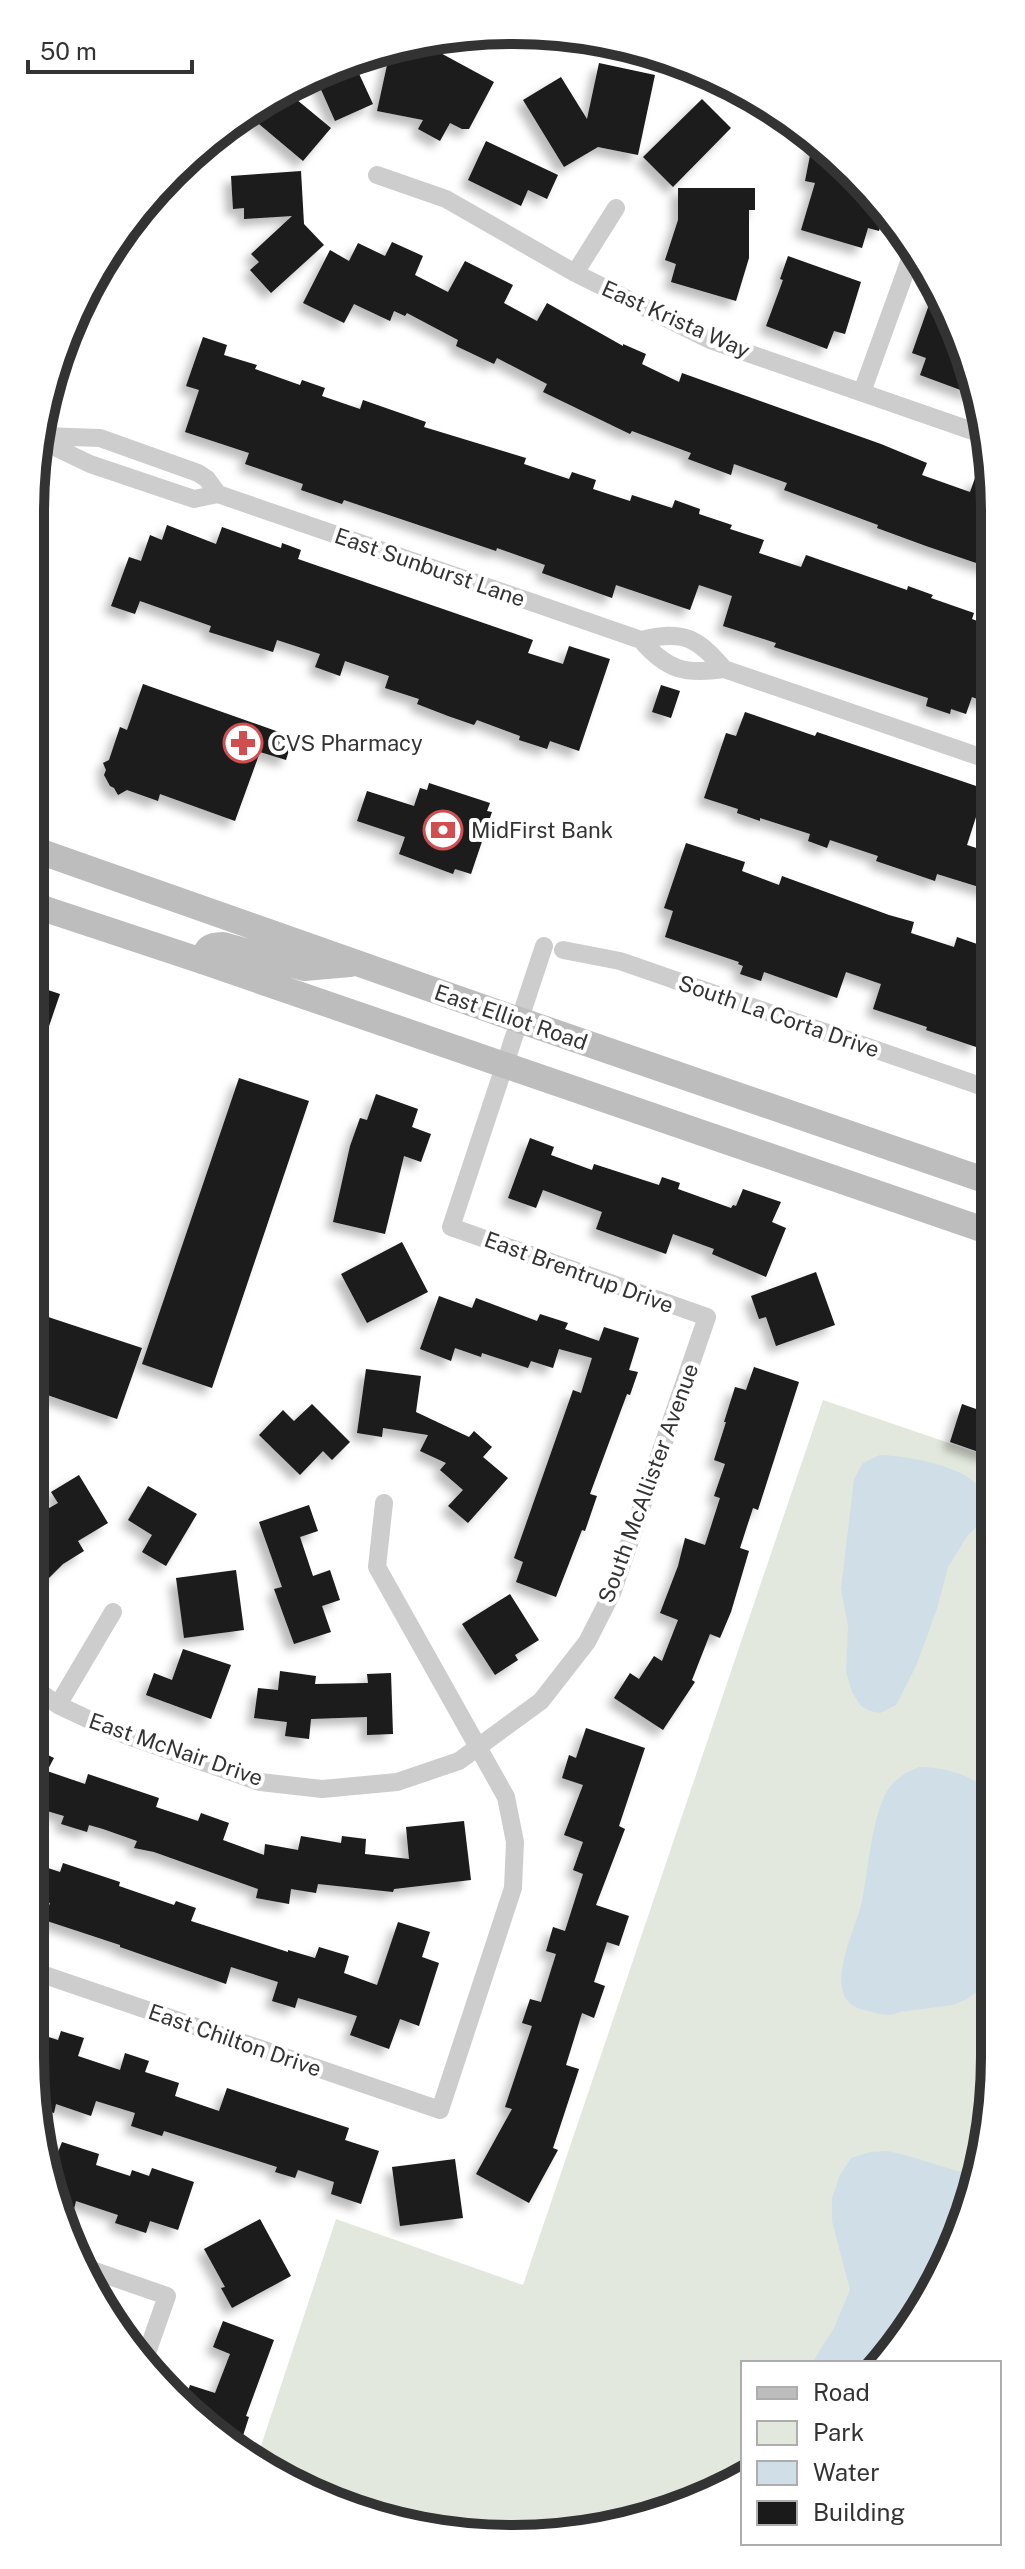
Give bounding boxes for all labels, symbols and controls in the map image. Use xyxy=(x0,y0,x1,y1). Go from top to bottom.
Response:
scale bar xyxy=(28,24,192,74)
text: 50 m xyxy=(40,37,97,65)
street label: East Krista Way xyxy=(598,275,754,363)
street label: East Sunburst Lane xyxy=(331,522,529,612)
pharmacy icon: CVS Pharmacy xyxy=(222,722,264,764)
place label: CVS Pharmacy xyxy=(271,730,423,756)
bank icon: MidFirst Bank xyxy=(422,809,464,851)
place label: MidFirst Bank xyxy=(471,817,613,843)
street label: South La Corta Drive xyxy=(675,969,883,1063)
street label: East Elliot Road xyxy=(431,979,591,1055)
street label: East Brentrup Drive xyxy=(481,1226,677,1318)
street label: South McAllister Avenue xyxy=(593,1360,703,1606)
street label: East McNair Drive xyxy=(86,1707,266,1791)
street label: East Chilton Drive xyxy=(145,1998,325,2082)
legend xyxy=(741,2361,1001,2545)
text: Road xyxy=(813,2378,870,2406)
text: Park xyxy=(813,2418,864,2446)
text: Water xyxy=(813,2458,880,2486)
text: Building xyxy=(813,2498,905,2526)

